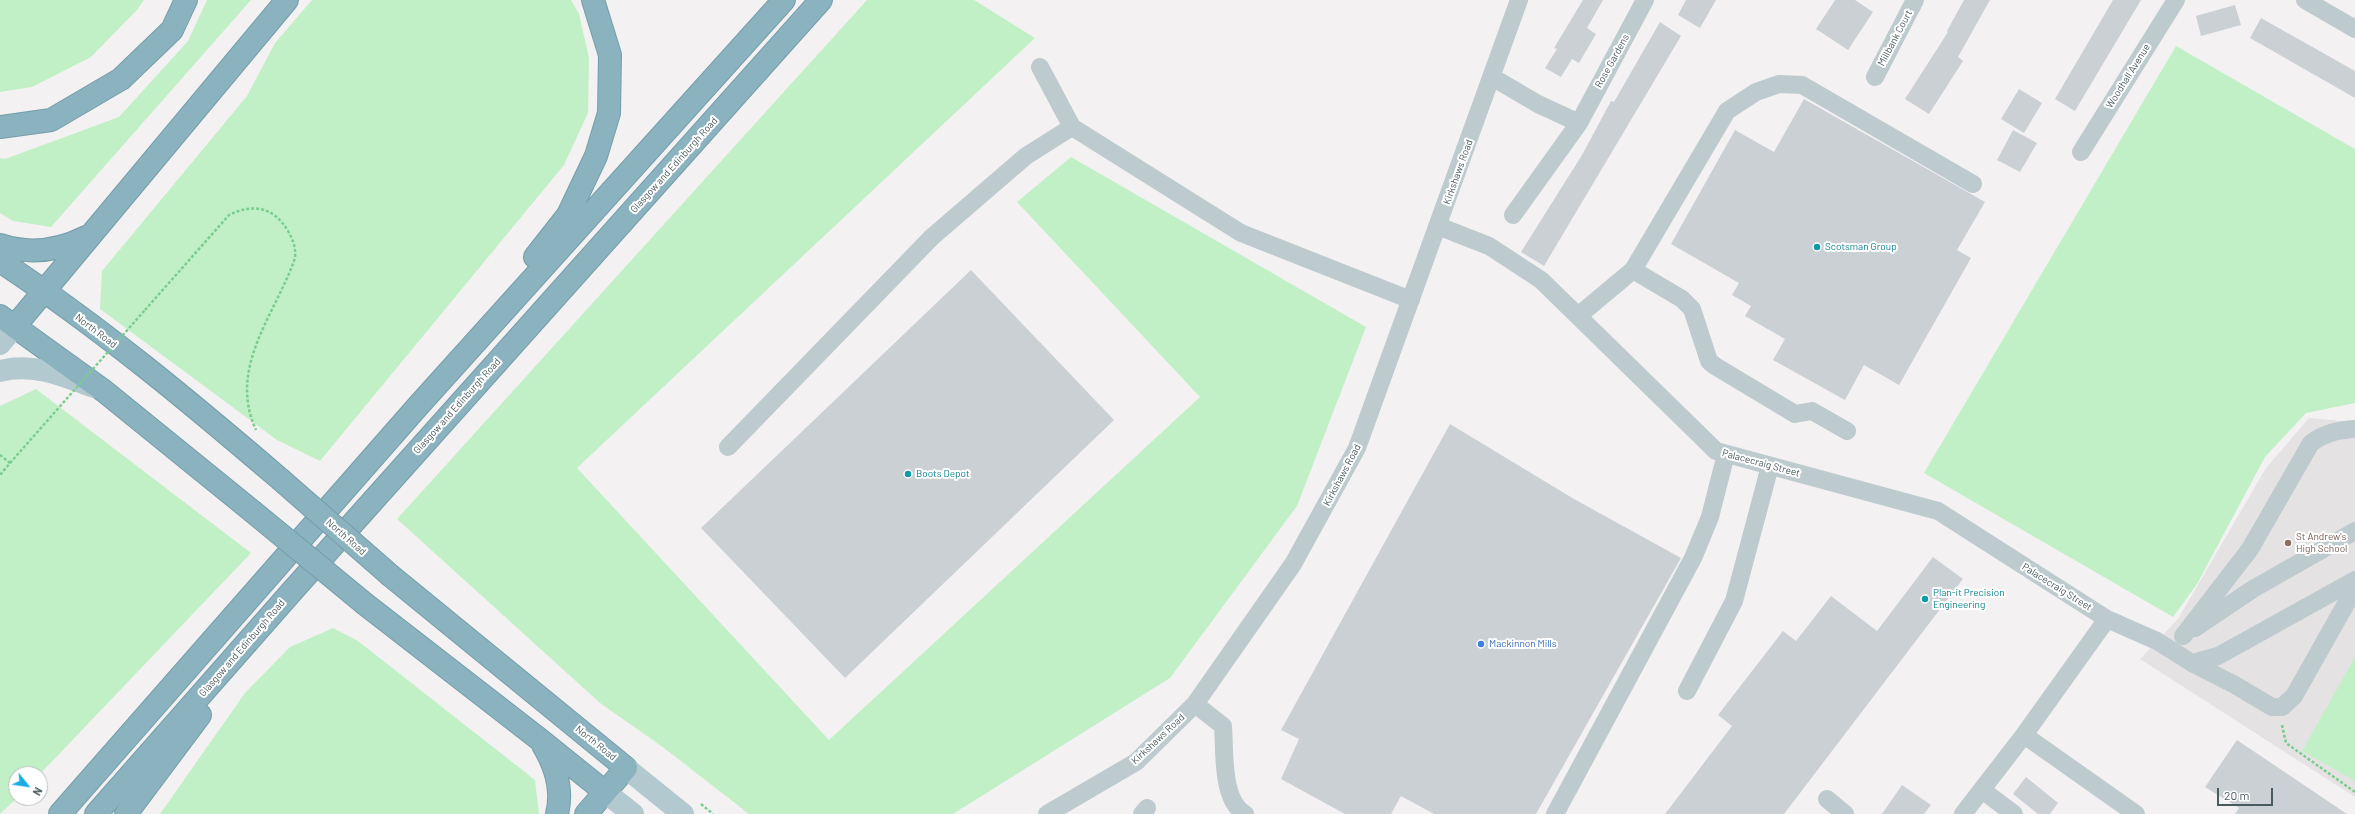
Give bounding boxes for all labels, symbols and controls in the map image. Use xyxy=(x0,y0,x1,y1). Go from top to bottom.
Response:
street label: Millbank Court xyxy=(1875,8,1915,68)
street label: Rose Gardens xyxy=(1592,32,1632,90)
street label: Woodhall Avenue xyxy=(2103,42,2153,110)
street label: Glasgow and Edinburgh Road xyxy=(628,115,720,215)
street label: Kirkshaws Road xyxy=(1441,138,1475,206)
place label: Scotsman Group xyxy=(1825,241,1897,253)
marker: Scotsman Group xyxy=(1812,242,1822,252)
street label: North Road xyxy=(73,311,119,351)
street label: Glasgow and Edinburgh Road xyxy=(411,356,503,456)
street label: Kirkshaws Road xyxy=(1321,442,1363,508)
street label: Palacecraig Street xyxy=(1721,447,1801,479)
place label: Boots Depot xyxy=(916,468,970,480)
marker: Boots Depot xyxy=(903,469,913,479)
street label: North Road xyxy=(324,516,368,558)
place label: St Andrew's High School xyxy=(2296,531,2347,554)
marker: St Andrew's High School xyxy=(2283,538,2293,548)
street label: Palacecraig Street xyxy=(2020,561,2094,613)
place label: Plan-it Precision Engineering xyxy=(1933,587,2005,610)
marker: Plan-it Precision Engineering xyxy=(1920,594,1930,604)
street label: Glasgow and Edinburgh Road xyxy=(197,597,287,699)
place label: Mackinnon Mills xyxy=(1489,638,1557,650)
marker: Mackinnon Mills xyxy=(1476,639,1486,649)
street label: Kirkshaws Road xyxy=(1129,711,1187,767)
street label: North Road xyxy=(573,723,619,763)
north arrow xyxy=(8,766,48,806)
scale bar xyxy=(2219,780,2275,806)
text: N xyxy=(31,785,45,798)
text: 20 m xyxy=(2224,788,2250,802)

